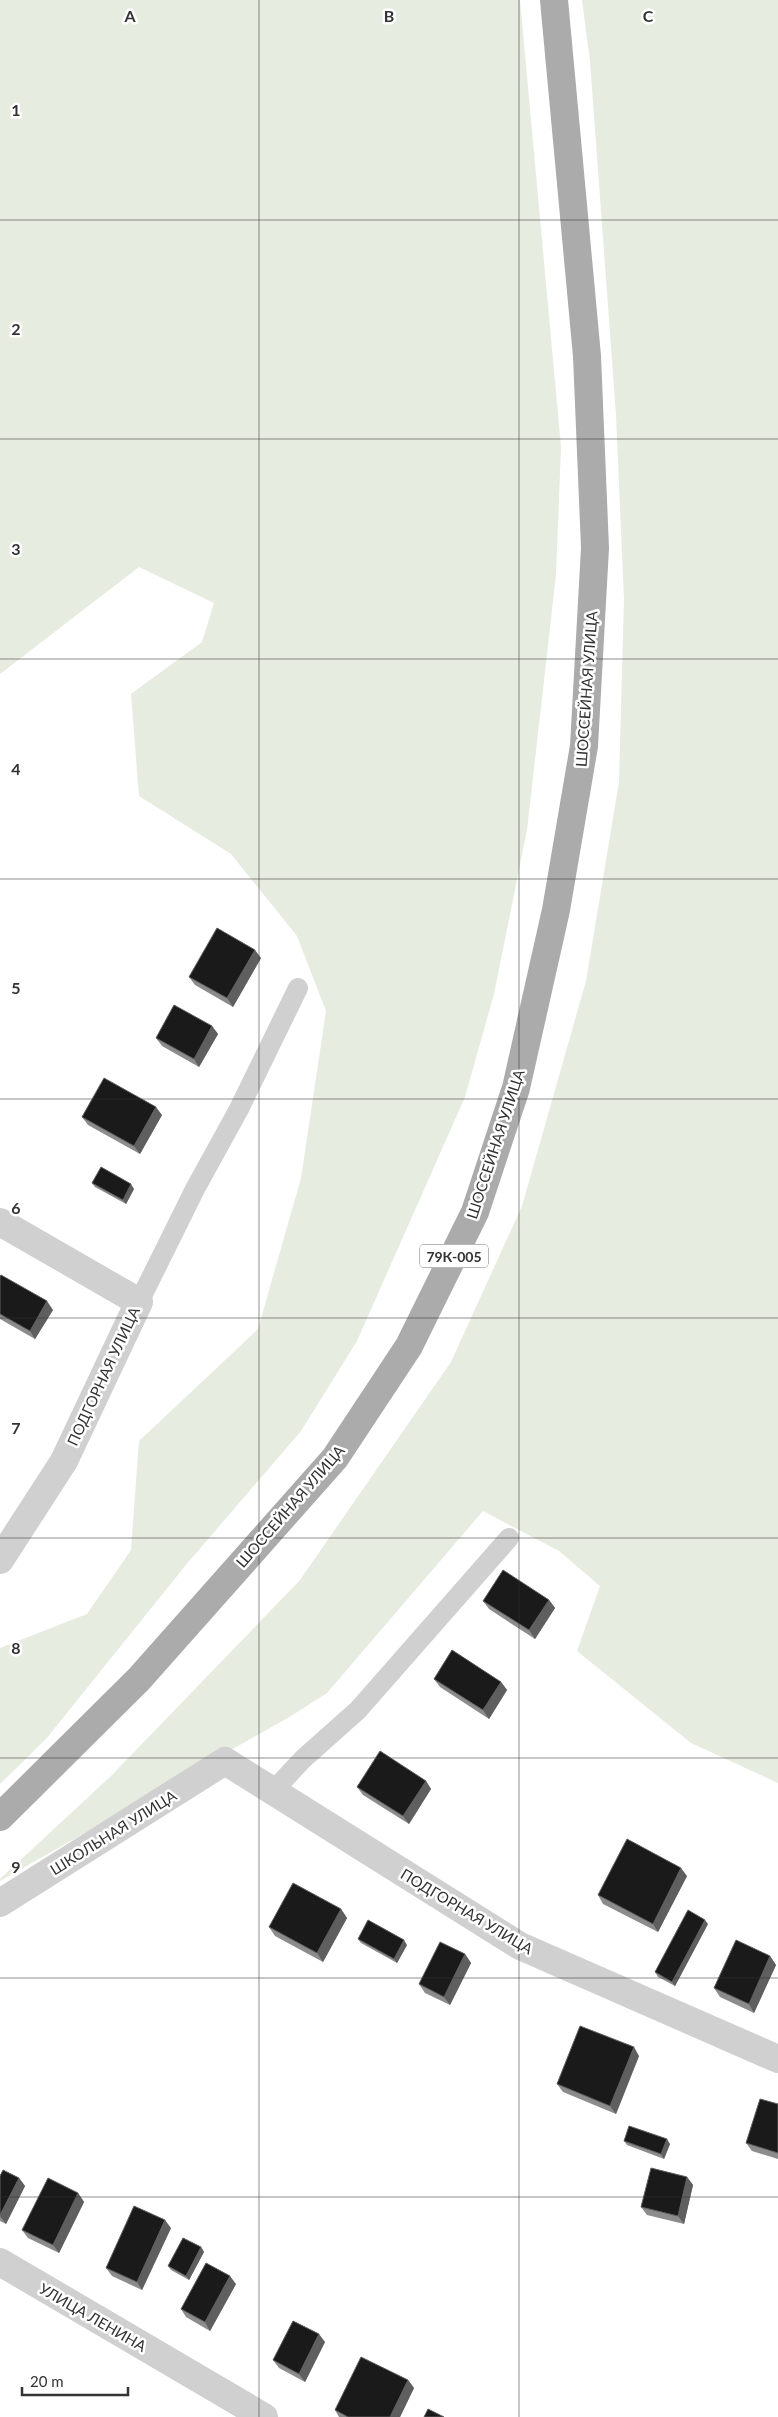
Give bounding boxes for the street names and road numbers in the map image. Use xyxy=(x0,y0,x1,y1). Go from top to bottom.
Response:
street label: ШОССЕЙНАЯ УЛИЦА xyxy=(572,610,600,768)
street label: ШОССЕЙНАЯ УЛИЦА xyxy=(462,1066,528,1221)
road number: 79К-005 xyxy=(420,1244,488,1268)
street label: ПОДГОРНАЯ УЛИЦА xyxy=(63,1303,143,1448)
street label: ШОССЕЙНАЯ УЛИЦА xyxy=(232,1441,349,1571)
street label: ШКОЛЬНАЯ УЛИЦА xyxy=(47,1785,180,1878)
street label: ПОДГОРНАЯ УЛИЦА xyxy=(398,1864,537,1958)
street label: УЛИЦА ЛЕНИНА xyxy=(36,2279,150,2355)

